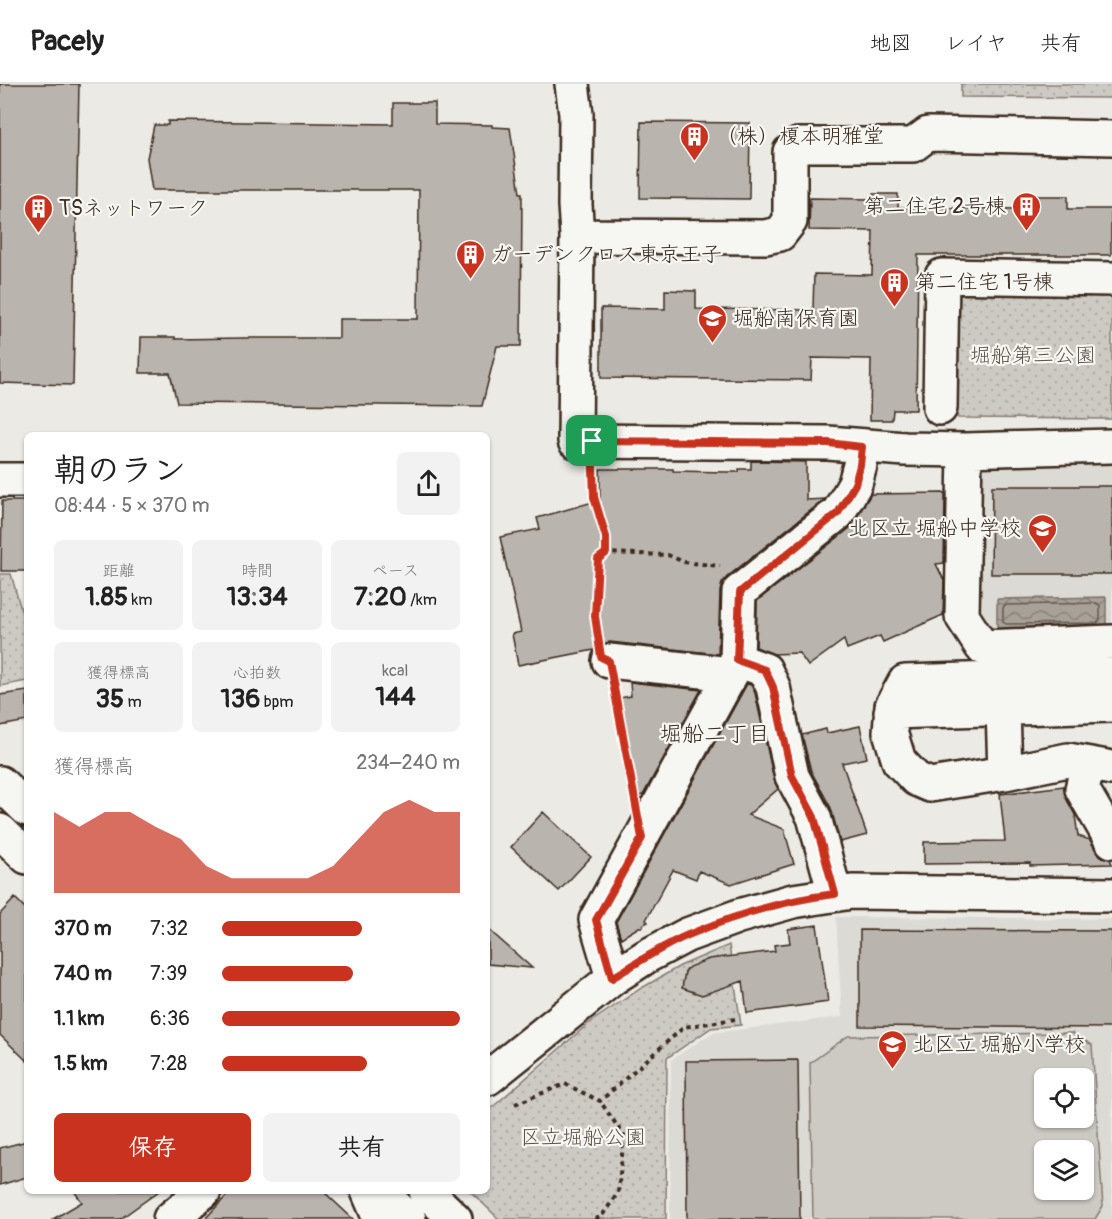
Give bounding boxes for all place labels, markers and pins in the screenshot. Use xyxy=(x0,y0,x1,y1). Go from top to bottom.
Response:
building icon: （株）榎本明雅堂 xyxy=(679,120,711,162)
place label: （株）榎本明雅堂 xyxy=(716,123,884,150)
building icon: 第二住宅 2号棟 xyxy=(1011,190,1043,232)
building icon: TSネットワーク xyxy=(22,192,54,234)
place label: 第二住宅 2号棟 xyxy=(864,193,1006,220)
place label: TSネットワーク xyxy=(59,195,208,222)
building icon: ガーデンクロス東京王子 xyxy=(454,238,486,280)
place label: ガーデンクロス東京王子 xyxy=(491,241,722,268)
building icon: 第二住宅 1号棟 xyxy=(878,266,910,308)
place label: 第二住宅 1号棟 xyxy=(915,269,1054,296)
school or university icon: 堀船南保育園 xyxy=(696,302,728,344)
place label: 堀船南保育園 xyxy=(733,305,859,332)
pin xyxy=(566,415,617,466)
school or university icon: 北区立 堀船中学校 xyxy=(1026,512,1058,554)
place label: 北区立 堀船中学校 xyxy=(848,515,1021,542)
school or university icon: 北区立 堀船小学校 xyxy=(876,1028,908,1070)
place label: 北区立 堀船小学校 xyxy=(913,1031,1086,1058)

